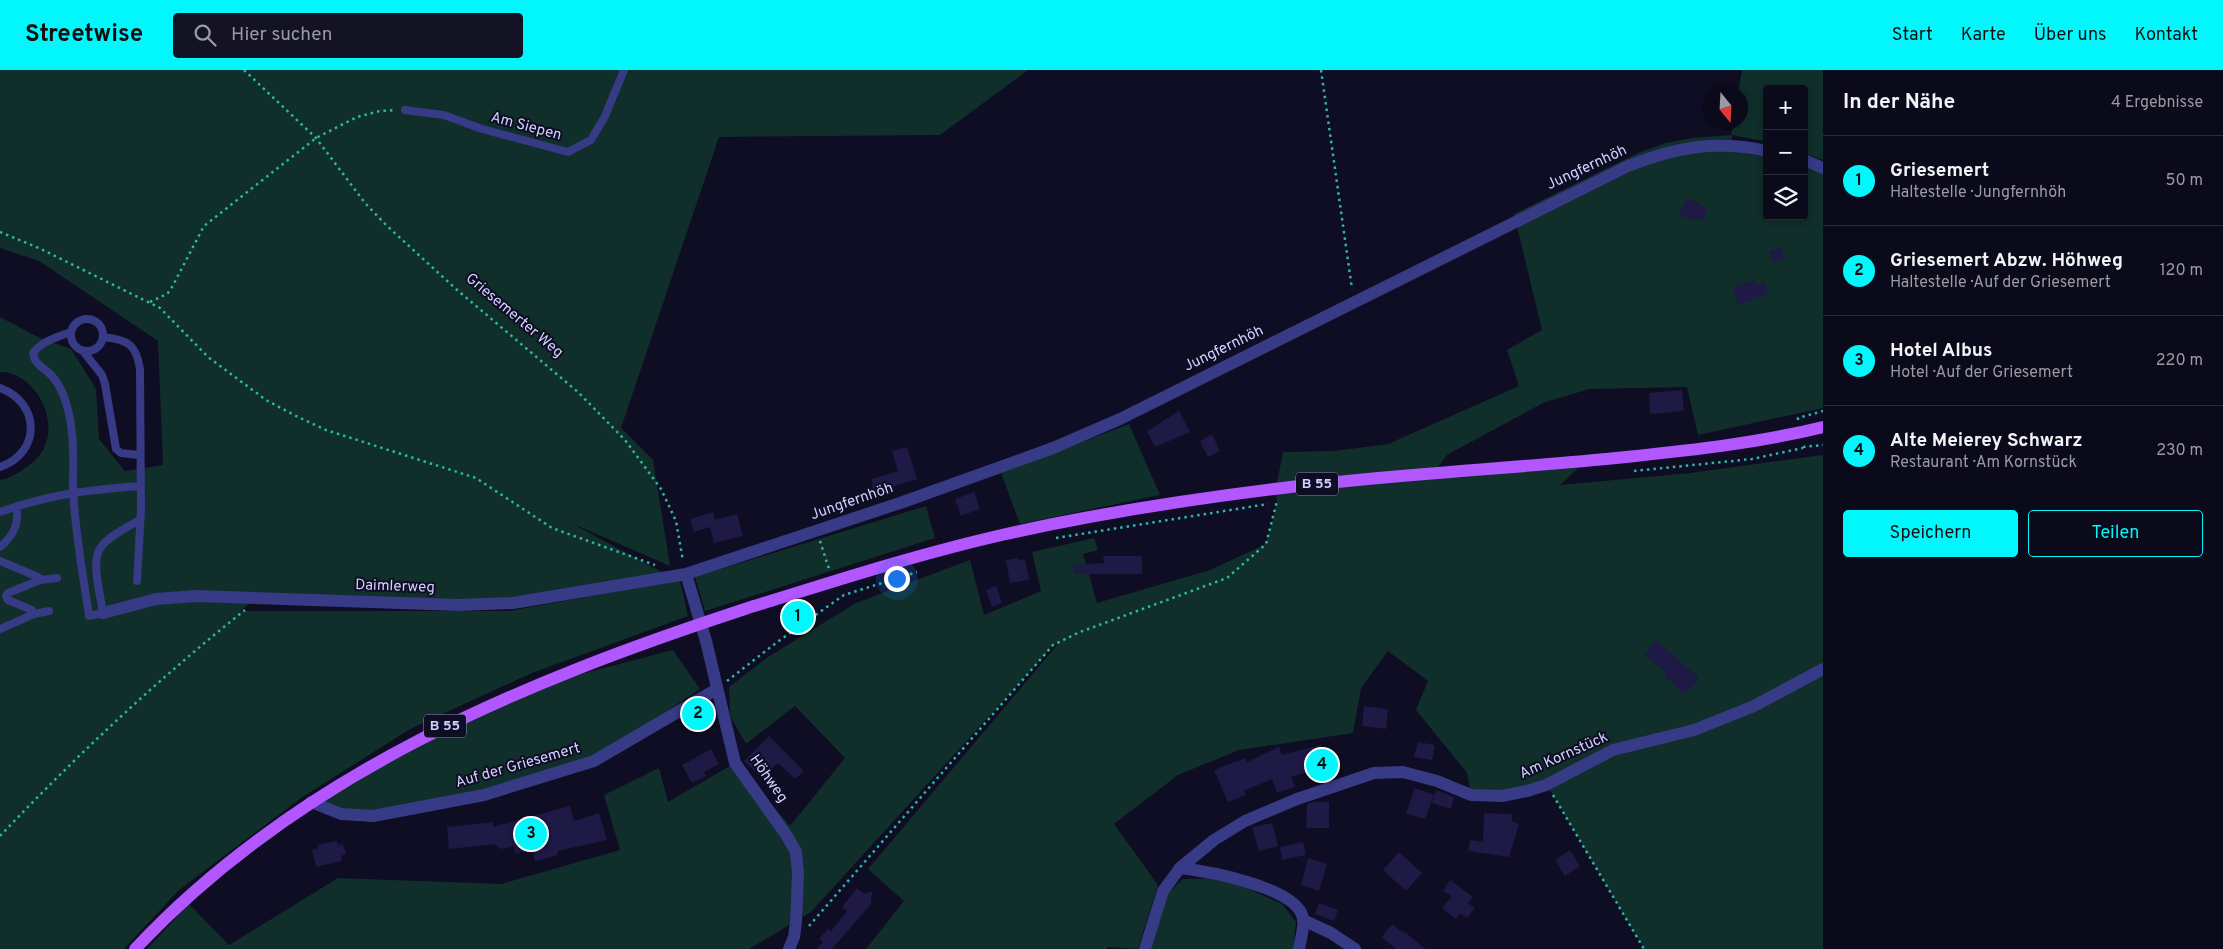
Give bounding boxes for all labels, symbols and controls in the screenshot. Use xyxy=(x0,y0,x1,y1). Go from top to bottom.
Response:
search box xyxy=(173,13,523,58)
text: Streetwise xyxy=(25,20,143,50)
icon: search xyxy=(191,21,219,49)
text: Hier suchen xyxy=(231,23,332,47)
text: Start xyxy=(1892,24,1933,47)
text: Karte xyxy=(1961,24,2006,47)
text: Über uns xyxy=(2034,24,2106,47)
text: Kontakt xyxy=(2134,24,2198,47)
north arrow xyxy=(1703,85,1748,130)
map controls xyxy=(1763,85,1808,220)
button: + xyxy=(1763,85,1808,130)
text: In der Nähe xyxy=(1843,89,1955,116)
text: 4 Ergebnisse xyxy=(2111,93,2203,113)
street label: Am Siepen xyxy=(488,108,564,146)
button: − xyxy=(1763,130,1808,175)
street label: Jungfernhöh xyxy=(1544,141,1630,195)
text: Griesemert xyxy=(1890,159,1989,183)
text: 1 xyxy=(1856,171,1862,191)
text: 50 m xyxy=(2166,171,2203,191)
button: layers xyxy=(1763,175,1808,220)
text: Haltestelle · Jungfernhöh xyxy=(1890,183,2066,203)
text: Griesemert Abzw. Höhweg xyxy=(1890,249,2123,273)
text: 2 xyxy=(1854,261,1864,281)
text: 120 m xyxy=(2160,261,2203,281)
street label: Griesemerter Weg xyxy=(461,270,567,362)
text: Haltestelle · Auf der Griesemert xyxy=(1890,273,2111,293)
street label: Jungfernhöh xyxy=(1181,322,1267,376)
text: Hotel Albus xyxy=(1890,339,1992,363)
text: 3 xyxy=(1854,351,1864,371)
text: 220 m xyxy=(2156,351,2203,371)
text: Hotel · Auf der Griesemert xyxy=(1890,363,2073,383)
text: Alte Meierey Schwarz xyxy=(1890,429,2083,453)
text: 4 xyxy=(1854,441,1864,461)
text: 230 m xyxy=(2156,441,2203,461)
text: Restaurant · Am Kornstück xyxy=(1890,453,2077,473)
road number: B 55 xyxy=(1296,472,1338,496)
street label: Jungfernhöh xyxy=(808,479,896,525)
button: Speichern xyxy=(1843,510,2018,557)
button: Teilen xyxy=(2028,510,2203,557)
your location xyxy=(884,566,910,592)
street label: Daimlerweg xyxy=(355,576,435,598)
pin: 1 xyxy=(782,598,814,636)
pin: 2 xyxy=(682,695,714,733)
road number: B 55 xyxy=(424,714,466,738)
street label: Am Kornstück xyxy=(1517,728,1611,784)
street label: Auf der Griesemert xyxy=(453,739,583,793)
pin: 4 xyxy=(1306,746,1338,784)
street label: Höhweg xyxy=(745,751,791,807)
pin: 3 xyxy=(515,815,547,853)

